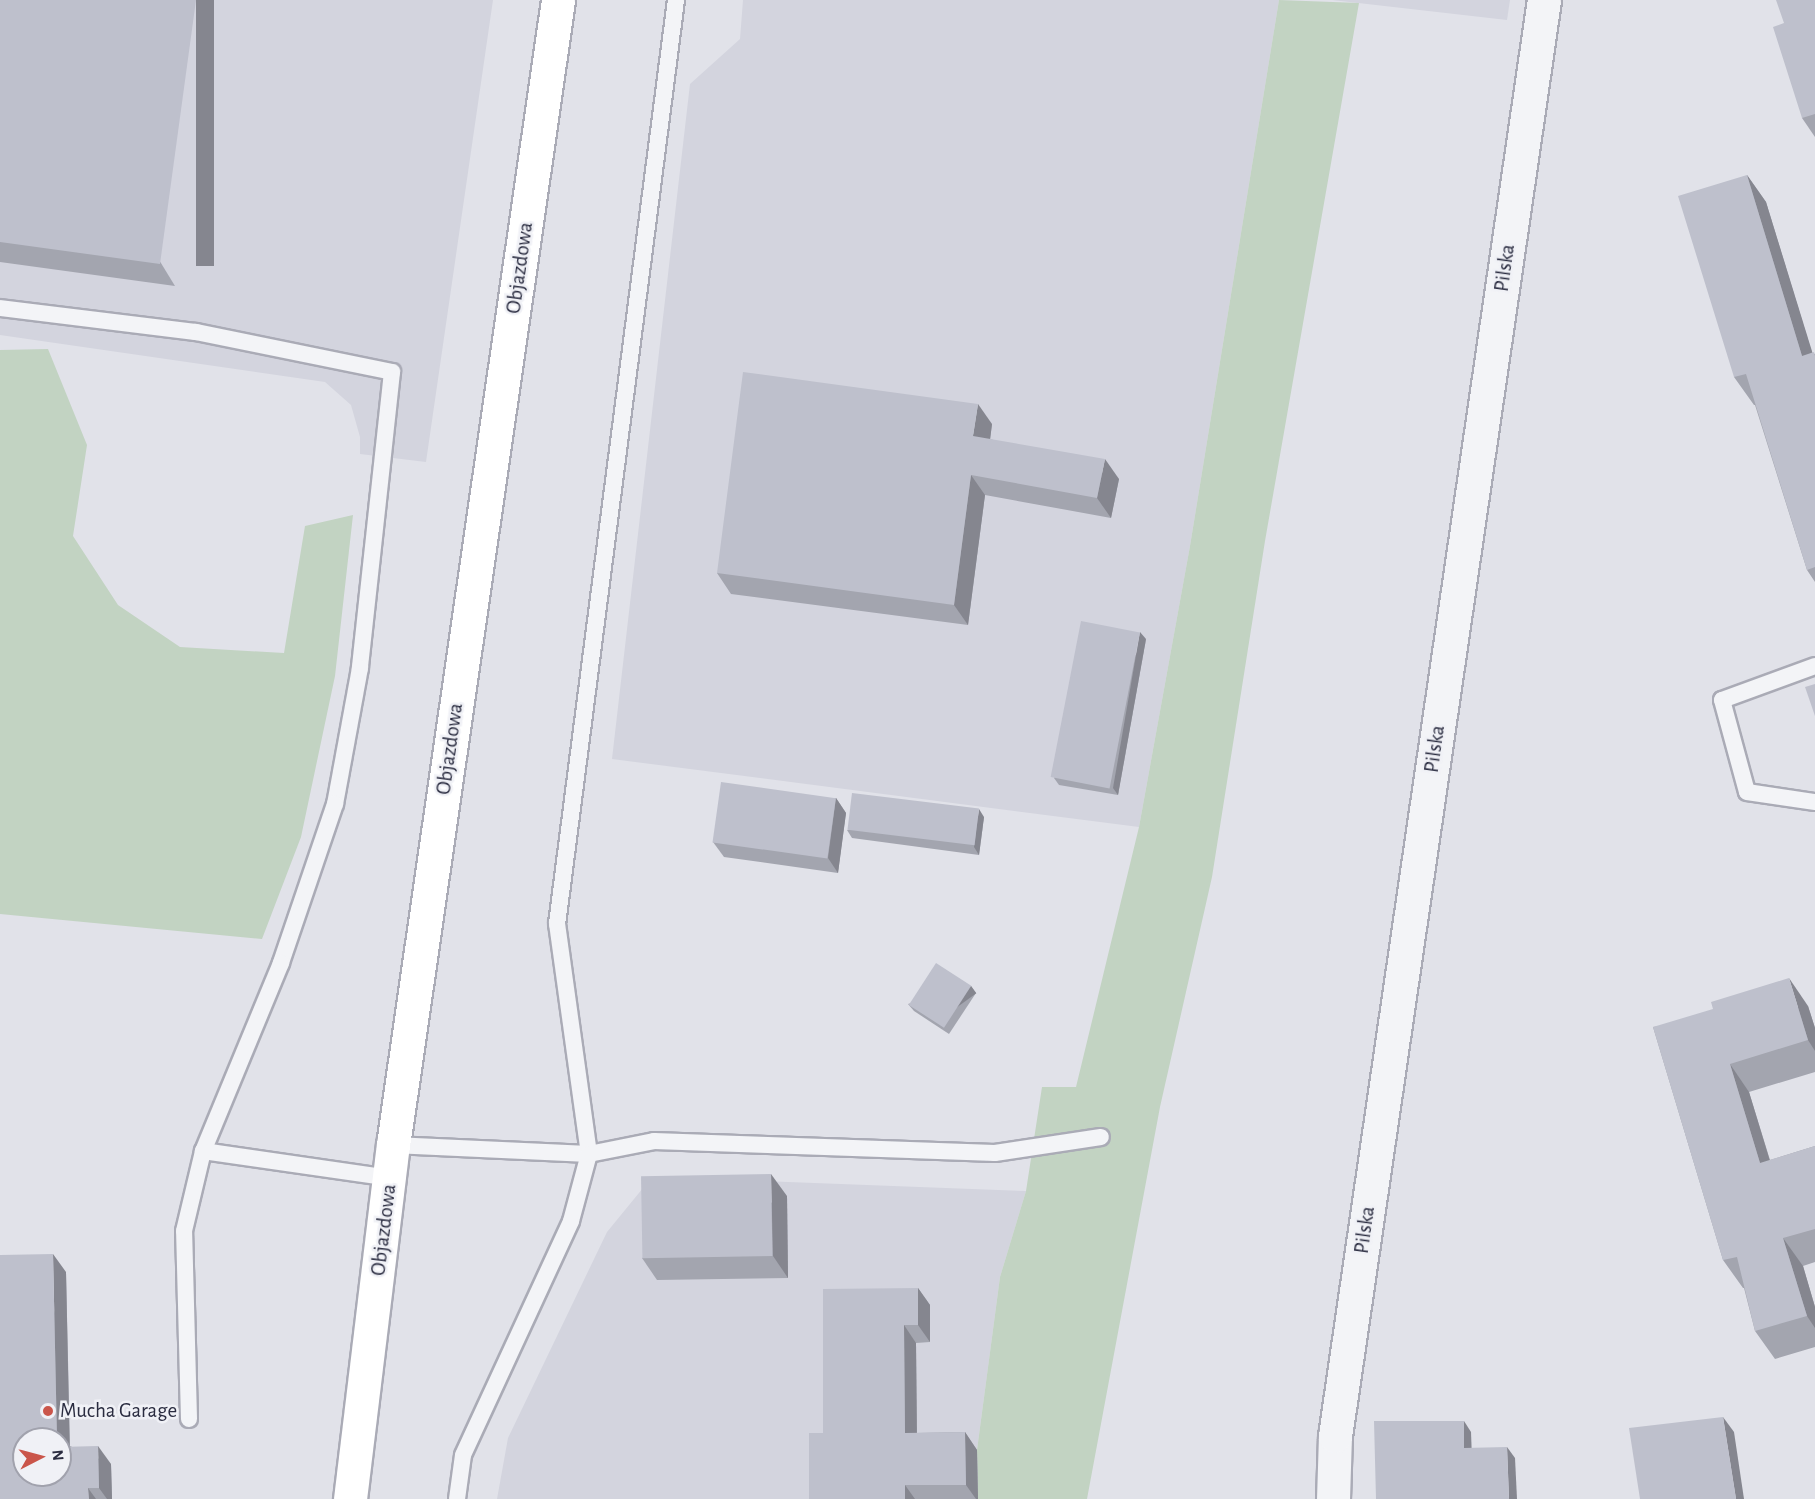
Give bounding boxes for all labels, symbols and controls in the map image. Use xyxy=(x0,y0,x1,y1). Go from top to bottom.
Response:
street label: Objazdowa xyxy=(501,221,539,315)
street label: Pilska xyxy=(1489,243,1521,293)
street label: Objazdowa xyxy=(431,702,469,796)
street label: Pilska xyxy=(1419,724,1451,774)
street label: Objazdowa xyxy=(366,1183,402,1277)
street label: Pilska xyxy=(1349,1205,1381,1255)
place label: Mucha Garage xyxy=(60,1398,177,1424)
marker: Mucha Garage xyxy=(41,1404,55,1418)
north arrow xyxy=(12,1427,72,1487)
text: N xyxy=(49,1449,66,1462)

